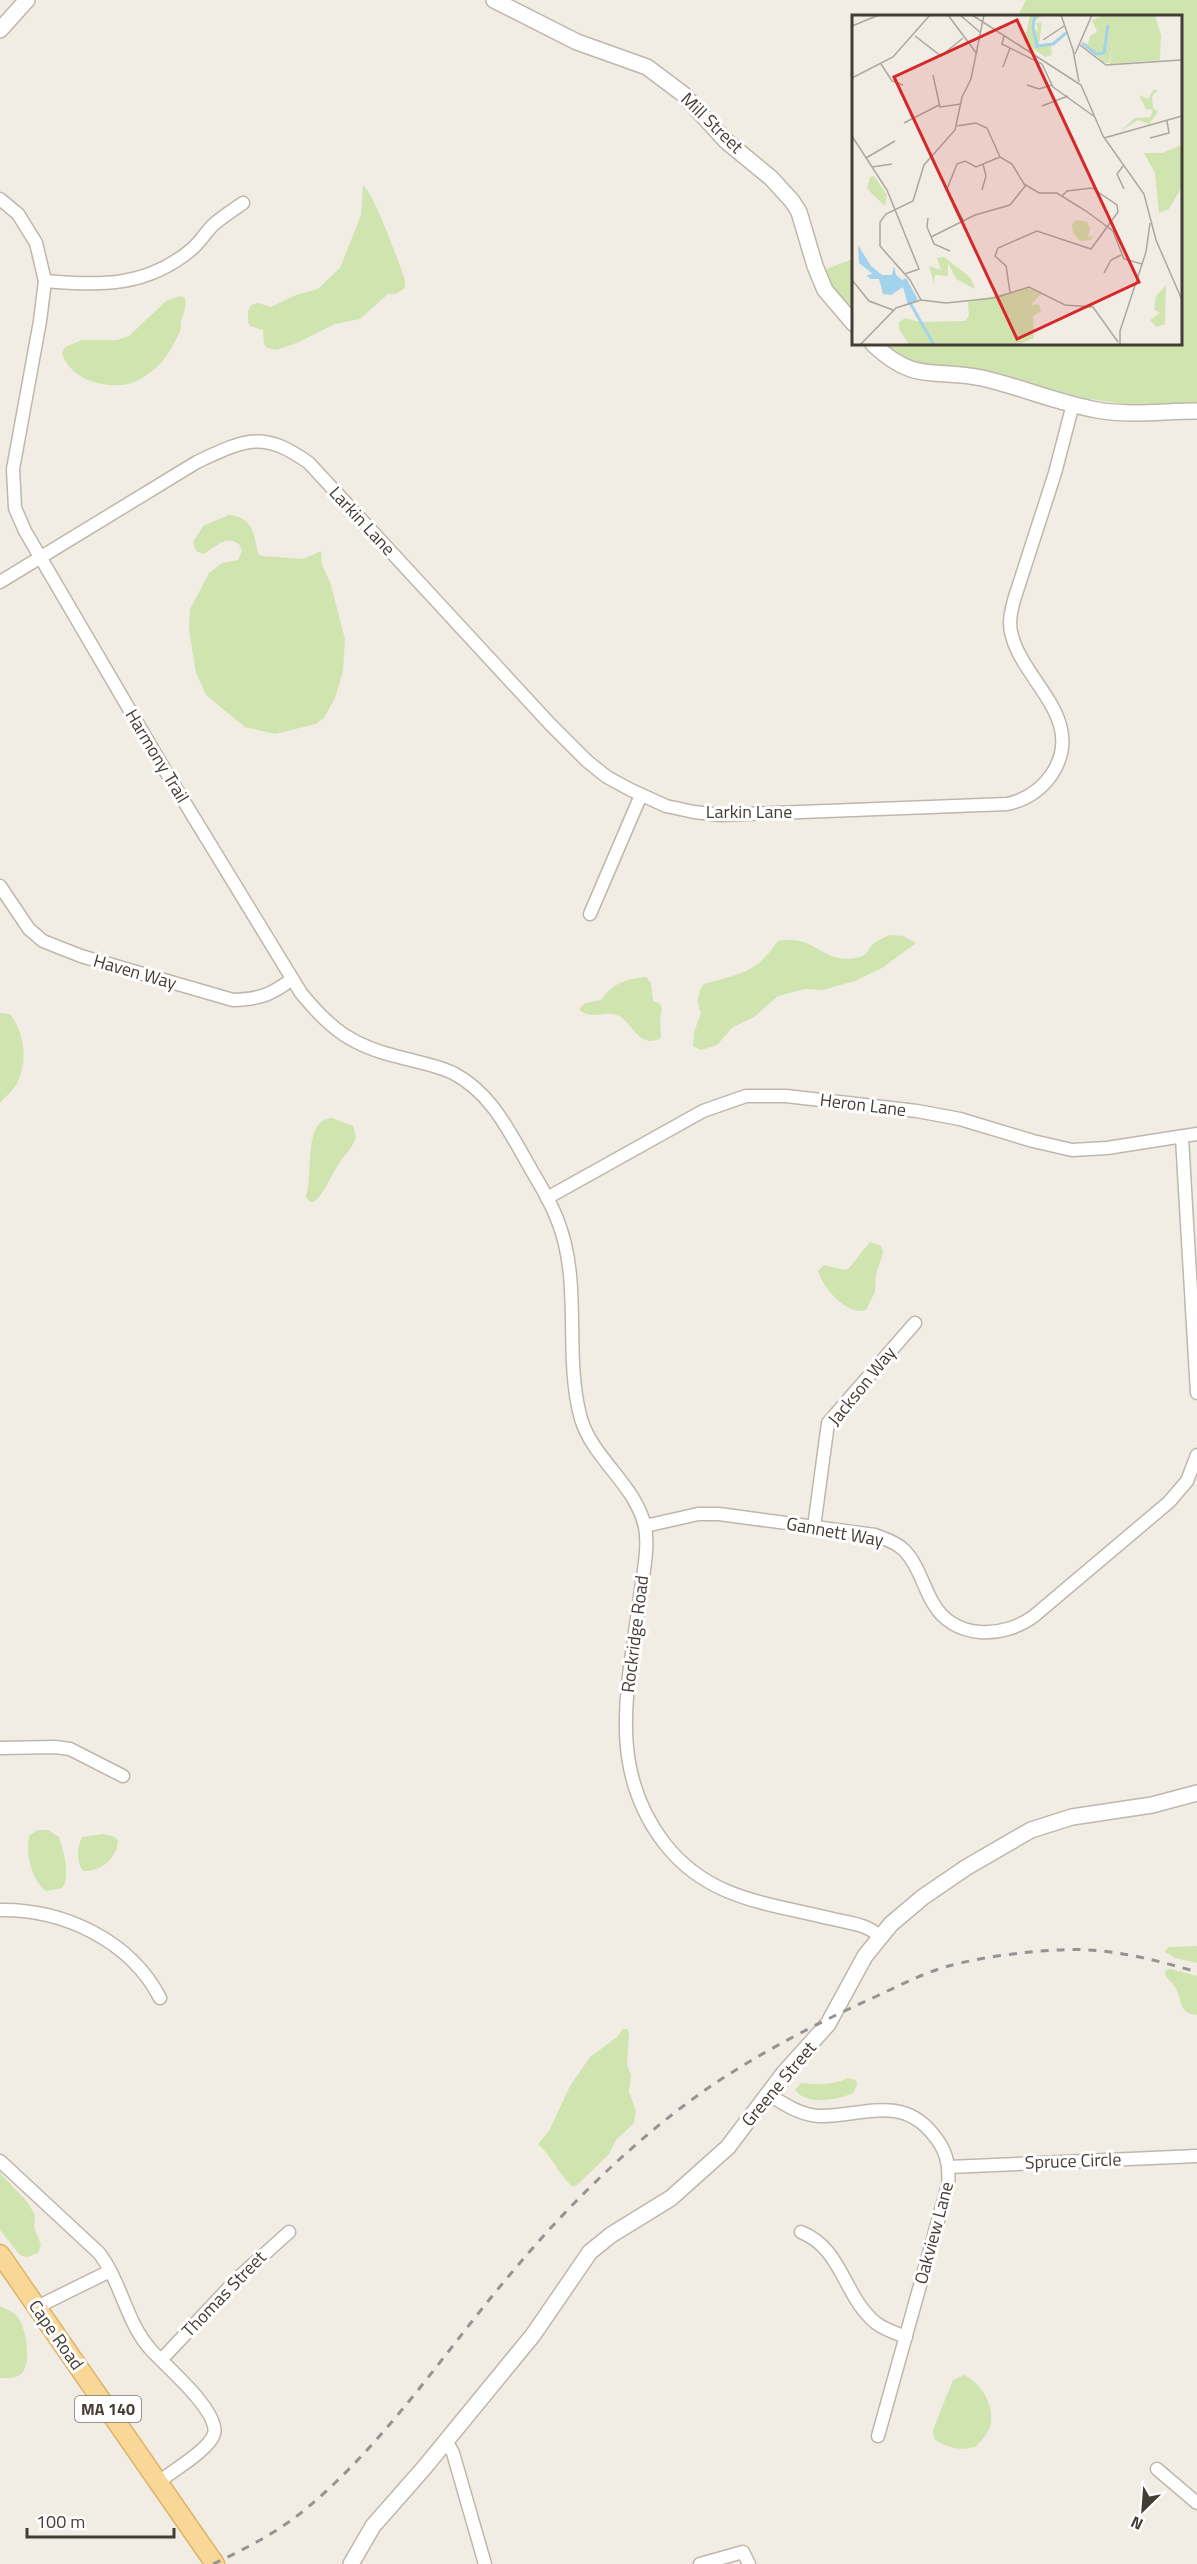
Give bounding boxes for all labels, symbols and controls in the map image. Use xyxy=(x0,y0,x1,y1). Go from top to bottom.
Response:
inset map xyxy=(852,15,1182,345)
street label: Mill Street xyxy=(675,86,750,160)
street label: Larkin Lane xyxy=(323,480,402,561)
street label: Harmony Trail xyxy=(119,704,196,808)
street label: Larkin Lane xyxy=(706,798,792,825)
street label: Haven Way xyxy=(90,947,180,996)
street label: Heron Lane xyxy=(818,1086,908,1123)
street label: Jackson Way xyxy=(821,1340,902,1431)
street label: Gannett Way xyxy=(784,1510,886,1553)
street label: Rockridge Road xyxy=(614,1574,655,1694)
street label: Greene Street xyxy=(735,2034,823,2132)
street label: Spruce Circle xyxy=(1024,2145,1122,2176)
street label: Oakview Lane xyxy=(907,2179,960,2287)
street label: Thomas Street xyxy=(175,2244,273,2343)
street label: Cape Road xyxy=(22,2294,91,2375)
road number: MA 140 xyxy=(75,2396,141,2422)
north arrow xyxy=(1113,2480,1173,2540)
scale bar xyxy=(27,2501,174,2539)
text: 100 m xyxy=(36,2508,85,2535)
text: N xyxy=(1127,2510,1147,2537)

